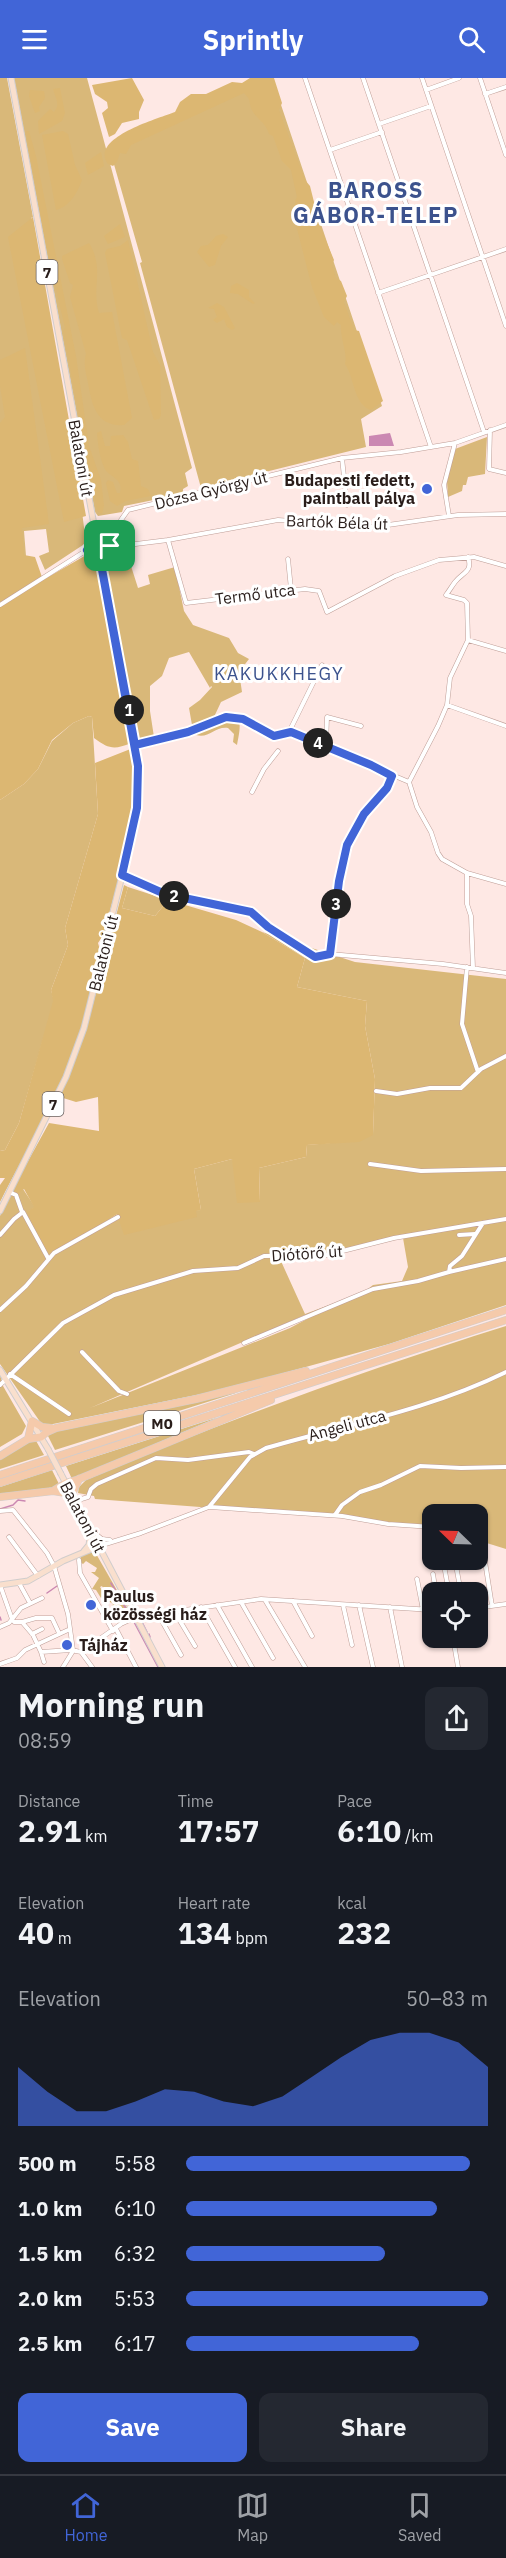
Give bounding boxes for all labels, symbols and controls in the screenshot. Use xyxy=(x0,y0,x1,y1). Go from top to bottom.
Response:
text: Sprintly xyxy=(203,22,303,57)
icon: menu xyxy=(18,23,51,56)
icon: search xyxy=(455,23,488,56)
district label: BAROSS GÁBOR-TELEP xyxy=(293,175,459,229)
road number: 7 xyxy=(36,260,57,284)
street label: Balatoni út xyxy=(64,418,98,498)
street label: Dózsa György út xyxy=(152,466,270,514)
place label: Budapesti fedett, paintball pálya xyxy=(284,470,415,508)
marker: Budapesti fedett, paintball pálya xyxy=(420,482,434,496)
street label: Bartók Béla út xyxy=(286,510,388,534)
pin xyxy=(84,520,135,571)
icon: arrive xyxy=(93,529,126,562)
street label: Termő utca xyxy=(214,579,297,609)
district label: KAKUKKHEGY xyxy=(214,662,344,685)
pin: 1 xyxy=(114,695,144,725)
text: 1 xyxy=(124,700,134,720)
pin: 4 xyxy=(303,728,333,758)
text: 4 xyxy=(313,733,323,753)
pin: 2 xyxy=(159,881,189,911)
text: 2 xyxy=(169,886,179,906)
pin: 3 xyxy=(321,889,351,919)
text: 3 xyxy=(331,894,341,914)
street label: Balatoni út xyxy=(84,913,122,993)
road number: 7 xyxy=(42,1092,64,1116)
street label: Diótörő út xyxy=(271,1241,343,1265)
street label: Angeli utca xyxy=(306,1405,389,1445)
road number: M0 xyxy=(144,1411,180,1435)
street label: Balatoni út xyxy=(56,1478,110,1556)
north arrow xyxy=(422,1504,488,1570)
map controls xyxy=(422,1504,488,1648)
button: locate xyxy=(422,1582,488,1648)
place label: Paulus közösségi ház xyxy=(103,1586,207,1624)
marker: Paulus közösségi ház xyxy=(84,1598,98,1612)
place label: Tájház xyxy=(79,1635,128,1655)
marker: Tájház xyxy=(60,1638,74,1652)
text: Morning run xyxy=(18,1683,204,1726)
button: share xyxy=(425,1687,488,1750)
text: 08:59 xyxy=(18,1727,72,1754)
text: Distance xyxy=(18,1791,80,1811)
text: Time xyxy=(178,1791,214,1811)
text: Pace xyxy=(337,1791,372,1811)
text: 2.91 xyxy=(18,1811,81,1850)
text: 17:57 xyxy=(178,1811,260,1850)
text: 6:10 xyxy=(337,1811,401,1850)
text: km xyxy=(81,1826,108,1846)
text: /km xyxy=(401,1826,434,1846)
text: Elevation xyxy=(18,1893,84,1913)
text: Heart rate xyxy=(178,1893,250,1913)
text: kcal xyxy=(337,1893,366,1913)
text: 40 xyxy=(18,1913,54,1952)
text: 134 xyxy=(178,1913,232,1952)
text: 232 xyxy=(337,1913,391,1952)
text: m xyxy=(54,1928,72,1948)
text: bpm xyxy=(232,1928,268,1948)
text: Elevation xyxy=(18,1985,101,2012)
text: 50–83 m xyxy=(406,1985,488,2012)
text: 500 m xyxy=(18,2150,77,2177)
text: 5:58 xyxy=(114,2150,156,2177)
text: 1.0 km xyxy=(18,2195,82,2222)
text: 6:10 xyxy=(114,2195,156,2222)
text: 1.5 km xyxy=(18,2240,82,2267)
text: 6:32 xyxy=(114,2240,156,2267)
text: 2.0 km xyxy=(18,2285,82,2312)
text: 5:53 xyxy=(114,2285,156,2312)
text: 2.5 km xyxy=(18,2330,82,2357)
text: 6:17 xyxy=(114,2330,156,2357)
button: Save xyxy=(18,2393,247,2462)
button: Share xyxy=(259,2393,488,2462)
tab: Home xyxy=(64,2489,107,2545)
tab: Map xyxy=(236,2489,269,2545)
tab: Saved xyxy=(398,2489,442,2545)

